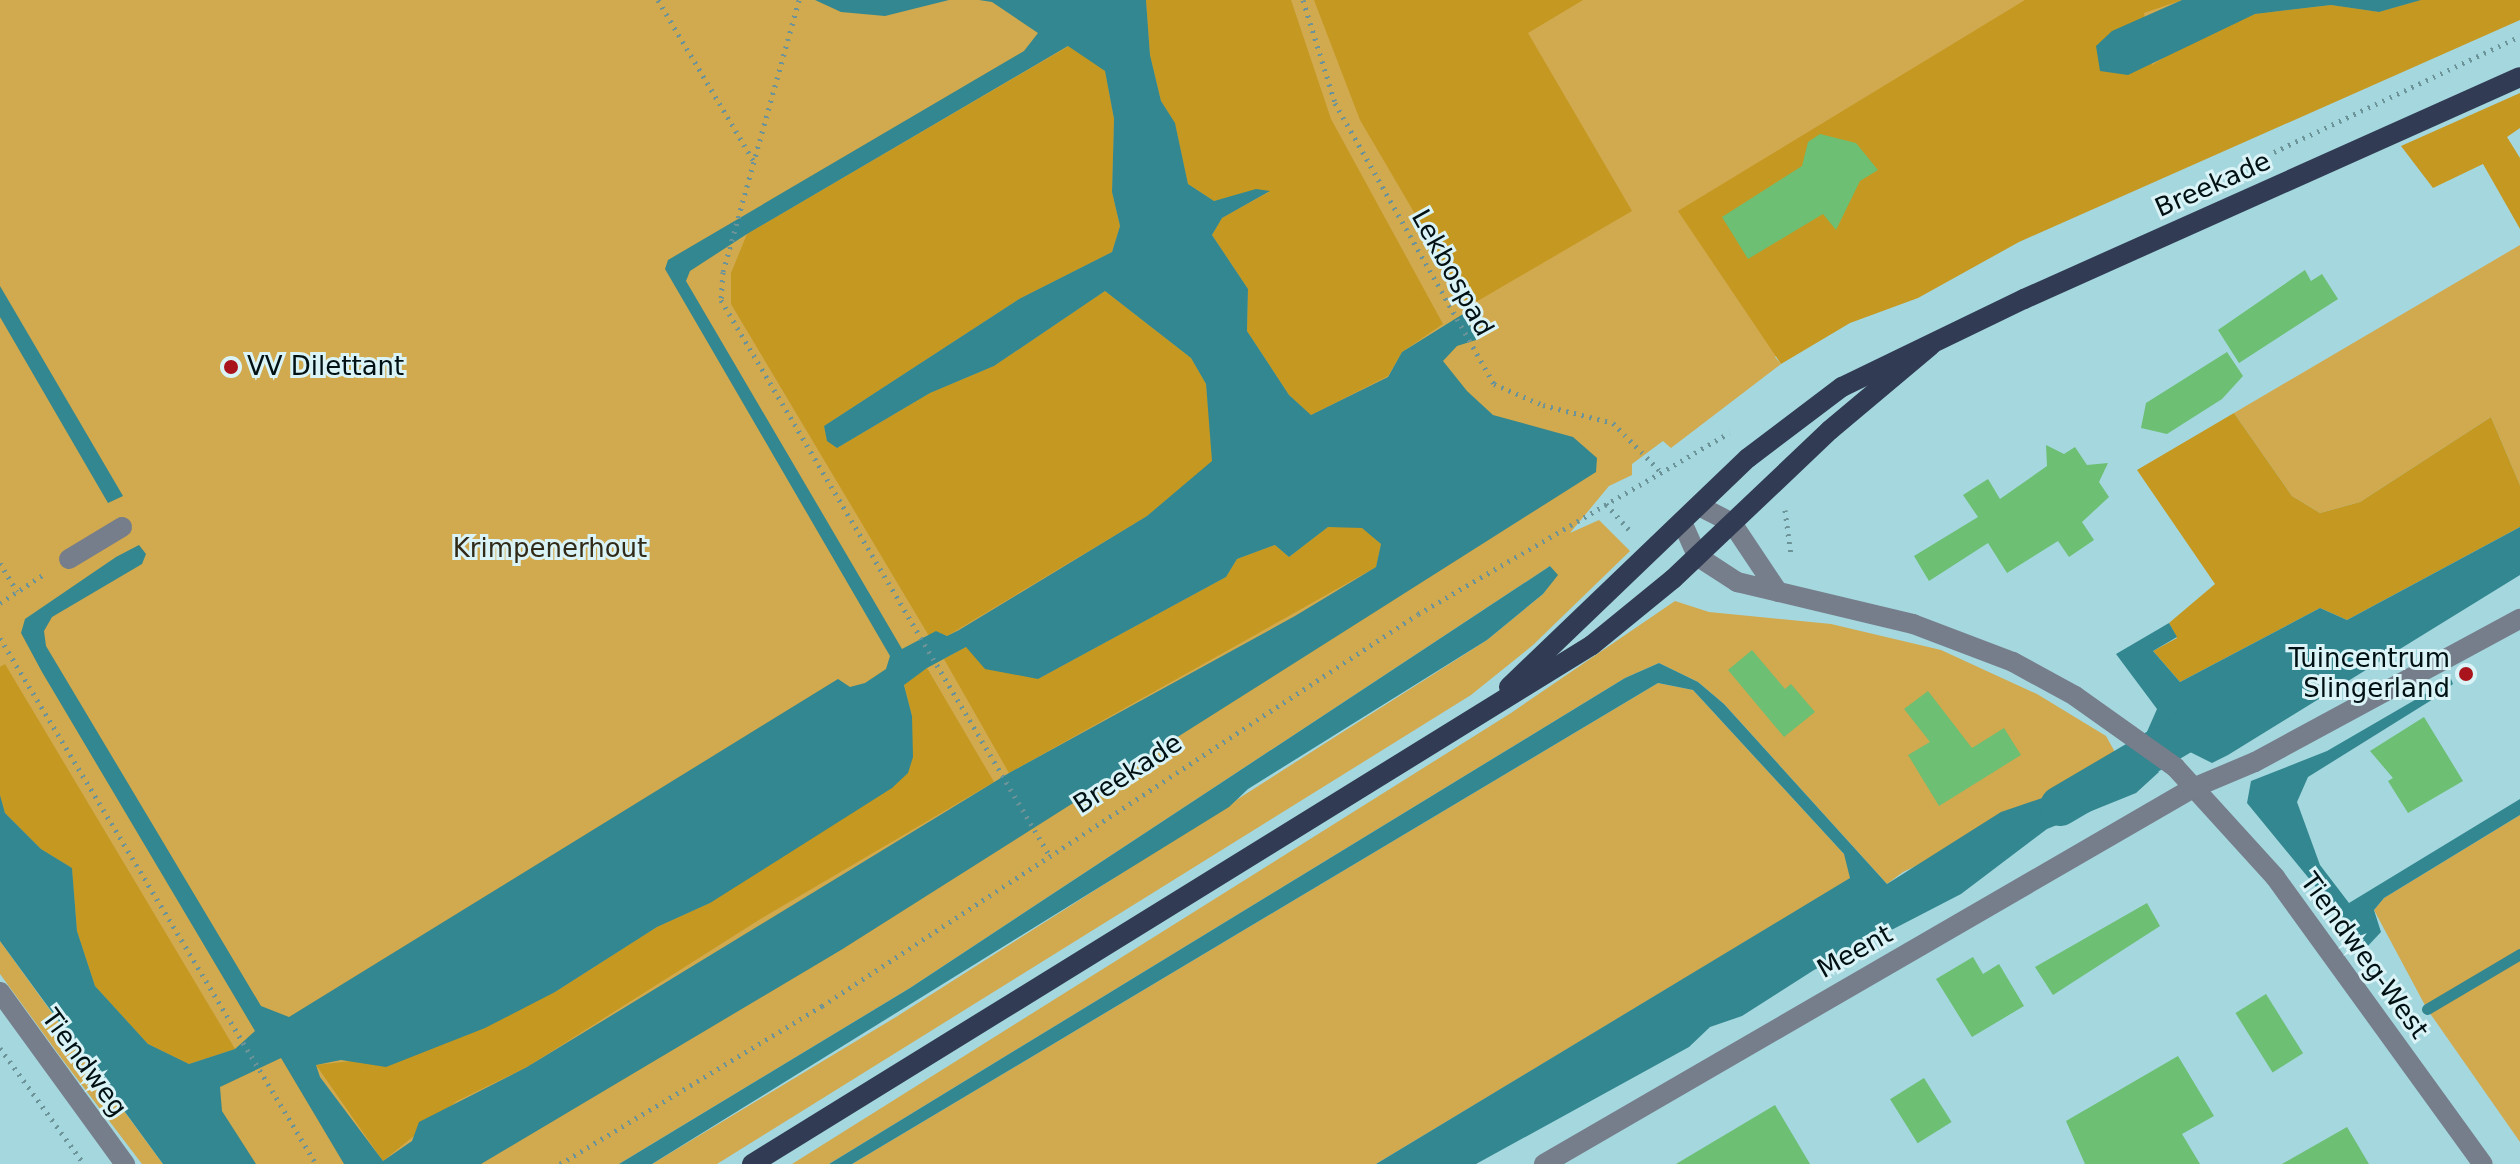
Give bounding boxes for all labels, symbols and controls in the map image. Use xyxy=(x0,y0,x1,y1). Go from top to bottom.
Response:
street label: Breekade xyxy=(2150,146,2276,224)
street label: Lekbospad xyxy=(1404,204,1500,342)
place label: VV Dilettant xyxy=(247,351,404,383)
marker: VV Dilettant xyxy=(222,358,240,376)
park label: Krimpenerhout xyxy=(453,533,647,565)
place label: Tuincentrum Slingerland xyxy=(2288,643,2450,704)
marker: Tuincentrum Slingerland xyxy=(2457,665,2475,683)
street label: Breekade xyxy=(1068,727,1188,821)
street label: Tiendweg-West xyxy=(2293,867,2435,1045)
street label: Meent xyxy=(1812,919,1898,985)
street label: Tiendweg xyxy=(35,1003,133,1123)

